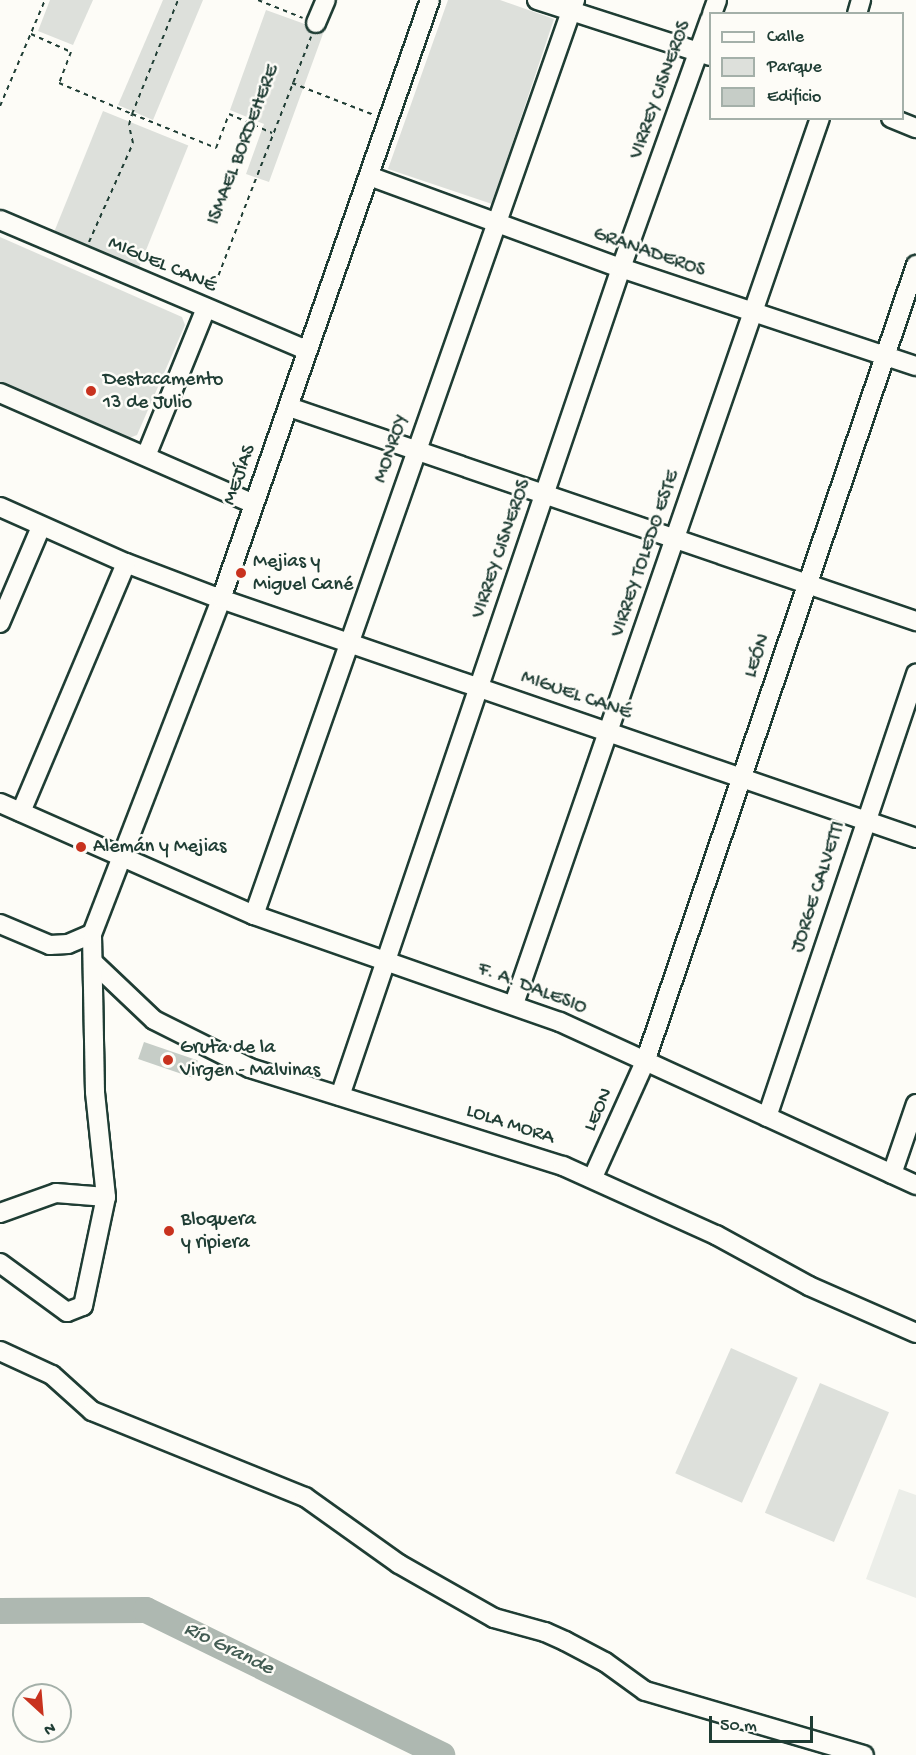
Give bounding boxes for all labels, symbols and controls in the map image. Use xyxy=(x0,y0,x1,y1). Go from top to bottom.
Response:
legend xyxy=(709,12,904,120)
street label: VIRREY CISNEROS xyxy=(625,17,697,163)
text: Calle xyxy=(767,27,804,48)
text: Parque xyxy=(767,57,822,78)
street label: ISMAEL BORDEHERE xyxy=(202,62,286,228)
text: Edificio xyxy=(767,87,821,108)
street label: GRANADEROS xyxy=(590,223,708,283)
street label: MIGUEL CANÉ xyxy=(104,231,220,299)
place label: Destacamento 13 de Julio xyxy=(103,368,223,415)
marker: Destacamento 13 de Julio xyxy=(84,384,98,398)
street label: MONROY xyxy=(369,412,415,486)
street label: MEJÍAS xyxy=(218,441,262,509)
street label: VIRREY TOLEDO ESTE xyxy=(606,468,686,640)
street label: VIRREY CISNEROS xyxy=(467,476,537,622)
place label: Mejias y Miguel Cané xyxy=(253,550,353,597)
marker: Mejias y Miguel Cané xyxy=(234,566,248,580)
street label: LEÓN xyxy=(739,631,777,681)
street label: MIGUEL CANÉ xyxy=(517,666,635,726)
street label: JORGE CALVETTI xyxy=(786,818,852,956)
place label: Alemán y Mejias xyxy=(93,835,226,859)
marker: Alemán y Mejias xyxy=(74,840,88,854)
street label: F. A. DALESIO xyxy=(474,957,590,1021)
place label: Gruta de la Virgen - Malvinas xyxy=(180,1036,320,1083)
marker: Gruta de la Virgen - Malvinas xyxy=(161,1053,175,1067)
street label: LEON xyxy=(579,1085,619,1135)
street label: LOLA MORA xyxy=(463,1099,557,1151)
place label: Bloquera y ripiera xyxy=(181,1208,256,1255)
marker: Bloquera y ripiera xyxy=(162,1224,176,1238)
water label: Río Grande xyxy=(179,1617,277,1683)
north arrow xyxy=(12,1683,72,1743)
scale bar xyxy=(712,1704,816,1742)
text: 50 m xyxy=(720,1716,757,1737)
text: N xyxy=(40,1717,58,1739)

